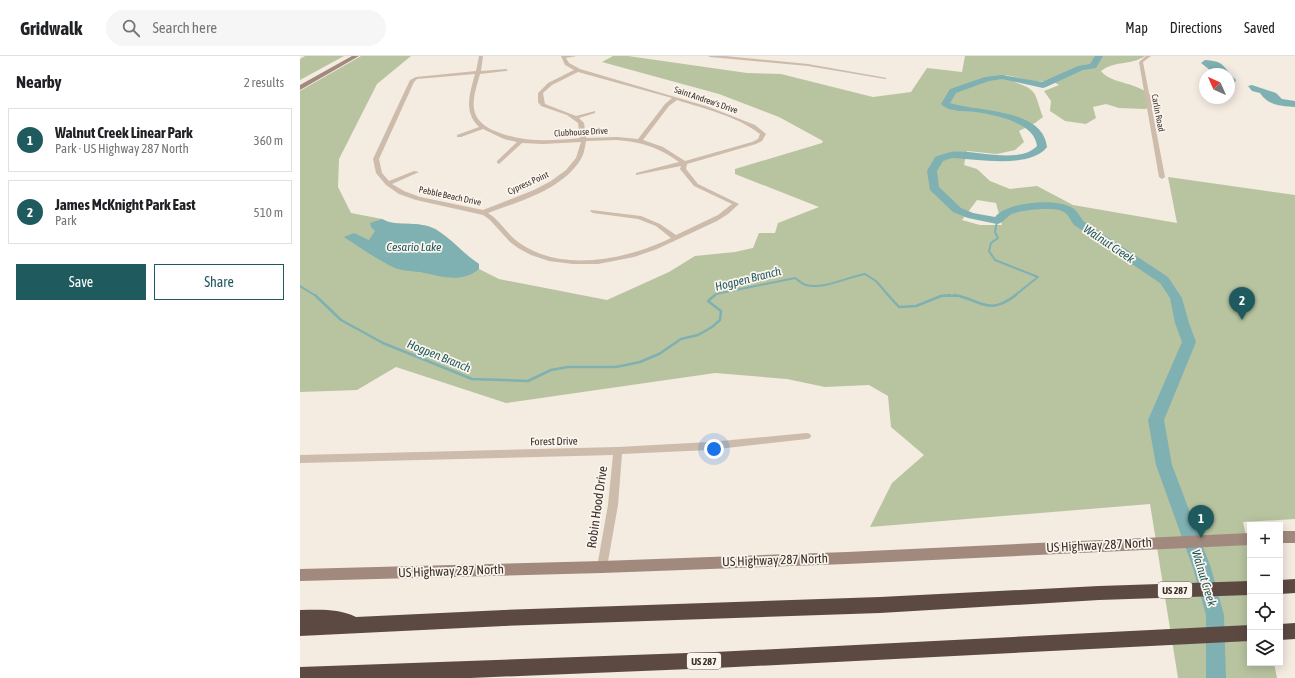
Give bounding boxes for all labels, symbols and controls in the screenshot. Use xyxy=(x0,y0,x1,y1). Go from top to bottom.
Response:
search box xyxy=(106,10,386,46)
text: Gridwalk xyxy=(20,17,82,39)
icon: search xyxy=(120,17,142,39)
text: Search here xyxy=(152,19,217,36)
text: Map xyxy=(1125,20,1148,36)
text: Directions xyxy=(1170,20,1222,36)
text: Saved xyxy=(1244,20,1275,36)
north arrow xyxy=(1199,68,1235,104)
text: Nearby xyxy=(16,72,62,92)
text: 2 results xyxy=(244,75,284,90)
street label: Saint Andrew's Drive xyxy=(673,84,739,116)
street label: Carlin Road xyxy=(1149,93,1167,133)
text: Walnut Creek Linear Park xyxy=(55,124,193,141)
street label: Clubhouse Drive xyxy=(554,126,608,138)
text: 1 xyxy=(27,133,33,148)
text: 360 m xyxy=(254,133,283,148)
text: Park · US Highway 287 North xyxy=(55,141,189,156)
street label: Cypress Point xyxy=(506,169,550,197)
street label: Pebble Beach Drive xyxy=(418,185,482,207)
text: James McKnight Park East xyxy=(55,196,196,213)
text: 2 xyxy=(27,205,33,220)
text: 510 m xyxy=(254,205,283,220)
text: Park xyxy=(55,213,77,228)
water label: Walnut Creek xyxy=(1081,222,1138,267)
water label: Cesario Lake xyxy=(387,240,442,254)
button: Save xyxy=(16,264,146,300)
button: Share xyxy=(154,264,284,300)
water label: Hogpen Branch xyxy=(714,264,783,294)
pin: 2 xyxy=(1229,287,1255,320)
water label: Hogpen Branch xyxy=(405,337,473,375)
street label: Forest Drive xyxy=(530,435,578,447)
your location xyxy=(704,439,724,459)
street label: Robin Hood Drive xyxy=(584,465,610,549)
pin: 1 xyxy=(1188,505,1214,538)
map controls xyxy=(1247,522,1283,666)
button: + xyxy=(1247,522,1283,558)
street label: US Highway 287 North xyxy=(1046,535,1152,555)
water label: Walnut Creek xyxy=(1189,548,1219,609)
street label: US Highway 287 North xyxy=(722,551,828,569)
button: − xyxy=(1247,558,1283,594)
street label: US Highway 287 North xyxy=(398,562,504,580)
road number: US 287 xyxy=(1158,582,1192,598)
button: locate xyxy=(1247,594,1283,630)
button: layers xyxy=(1247,630,1283,666)
road number: US 287 xyxy=(687,653,721,669)

